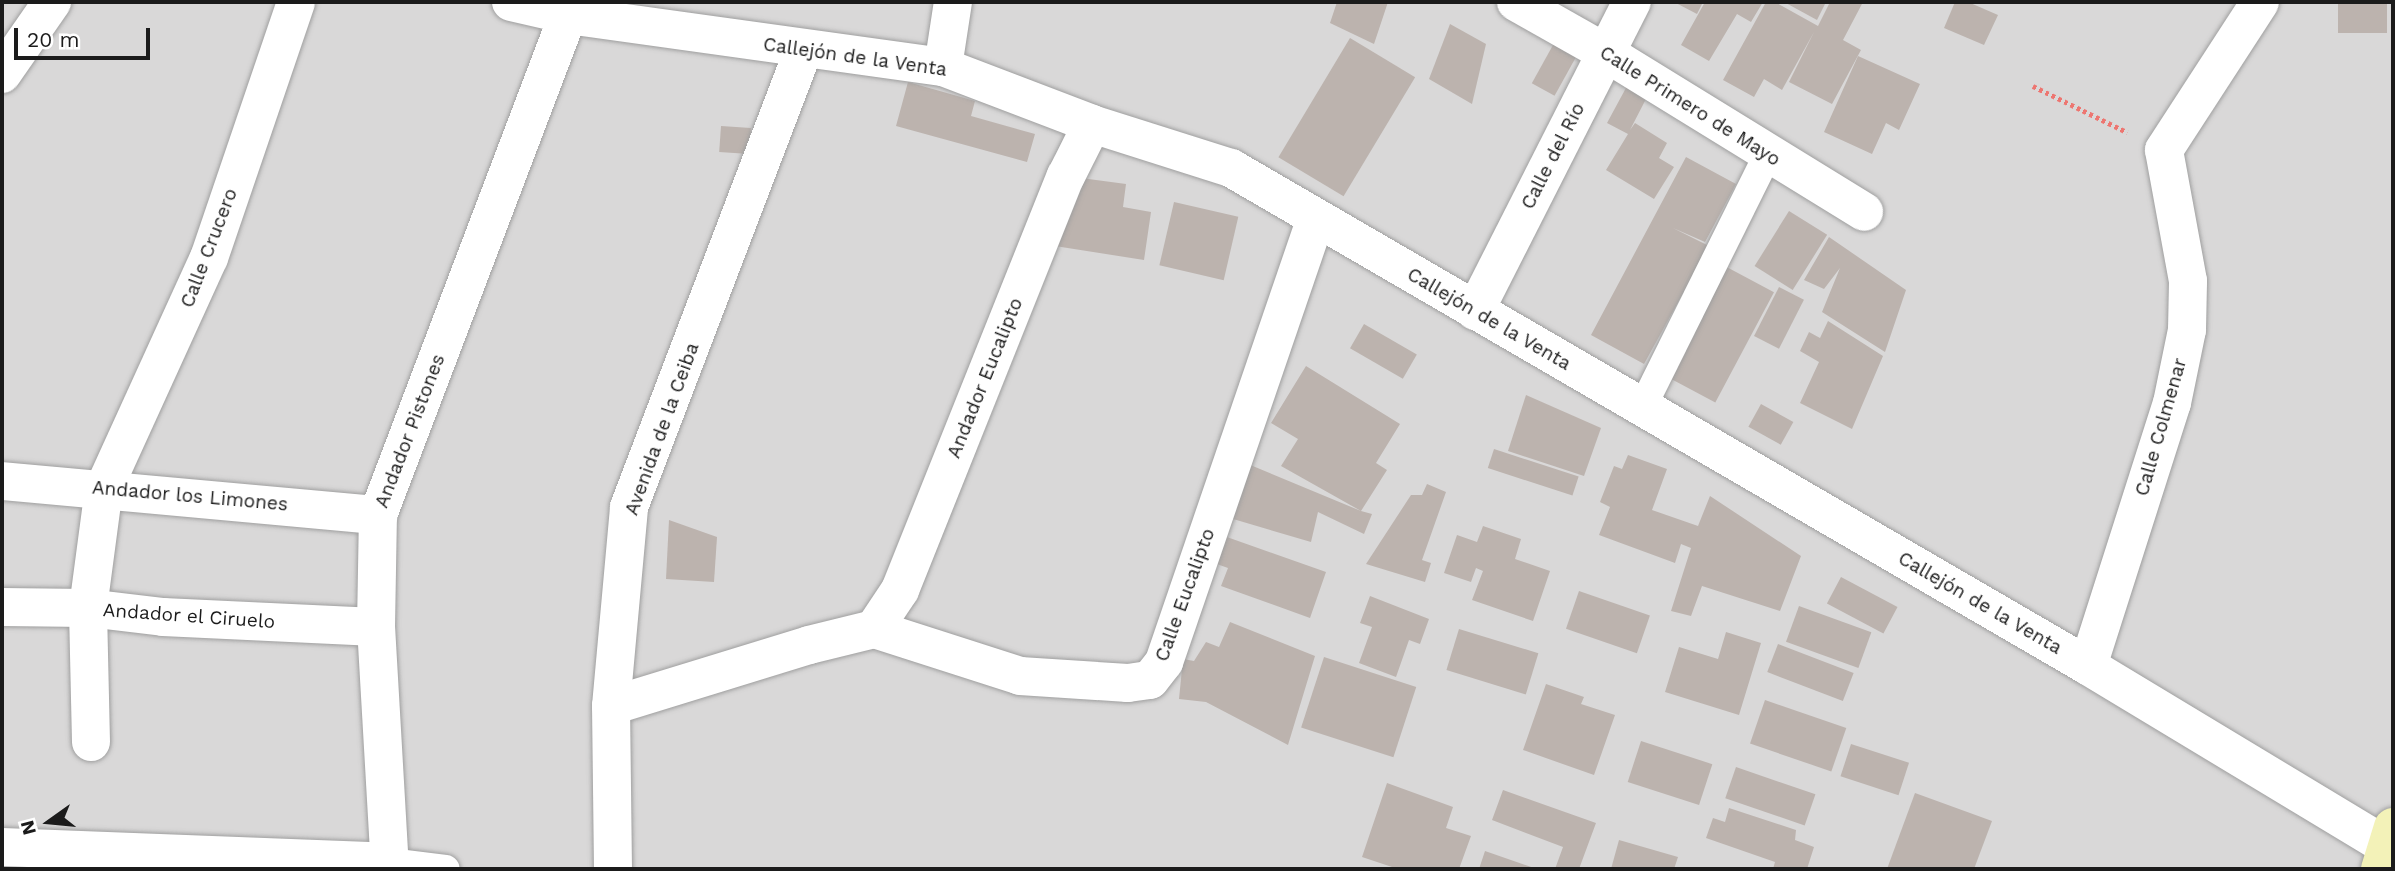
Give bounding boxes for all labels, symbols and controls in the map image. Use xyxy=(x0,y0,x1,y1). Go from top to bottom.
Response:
scale bar xyxy=(18,14,154,58)
text: 20 m xyxy=(27,27,79,52)
street label: Callejón de la Venta xyxy=(761,33,949,81)
street label: Calle Primero de Mayo xyxy=(1596,41,1784,171)
street label: Calle del Río xyxy=(1516,99,1590,213)
street label: Calle Crucero xyxy=(176,185,242,311)
street label: Callejón de la Venta xyxy=(1403,263,1575,375)
street label: Andador Eucalipto xyxy=(942,294,1028,462)
street label: Avenida de la Ceiba xyxy=(620,339,704,519)
street label: Andador Pistones xyxy=(370,351,450,511)
street label: Calle Colmenar xyxy=(2130,355,2192,499)
street label: Andador los Limones xyxy=(91,476,289,516)
street label: Calle Eucalipto xyxy=(1150,525,1220,665)
street label: Callejón de la Venta xyxy=(1894,547,2066,659)
street label: Andador el Ciruelo xyxy=(102,599,276,633)
north arrow xyxy=(14,787,84,857)
text: N xyxy=(15,818,41,837)

